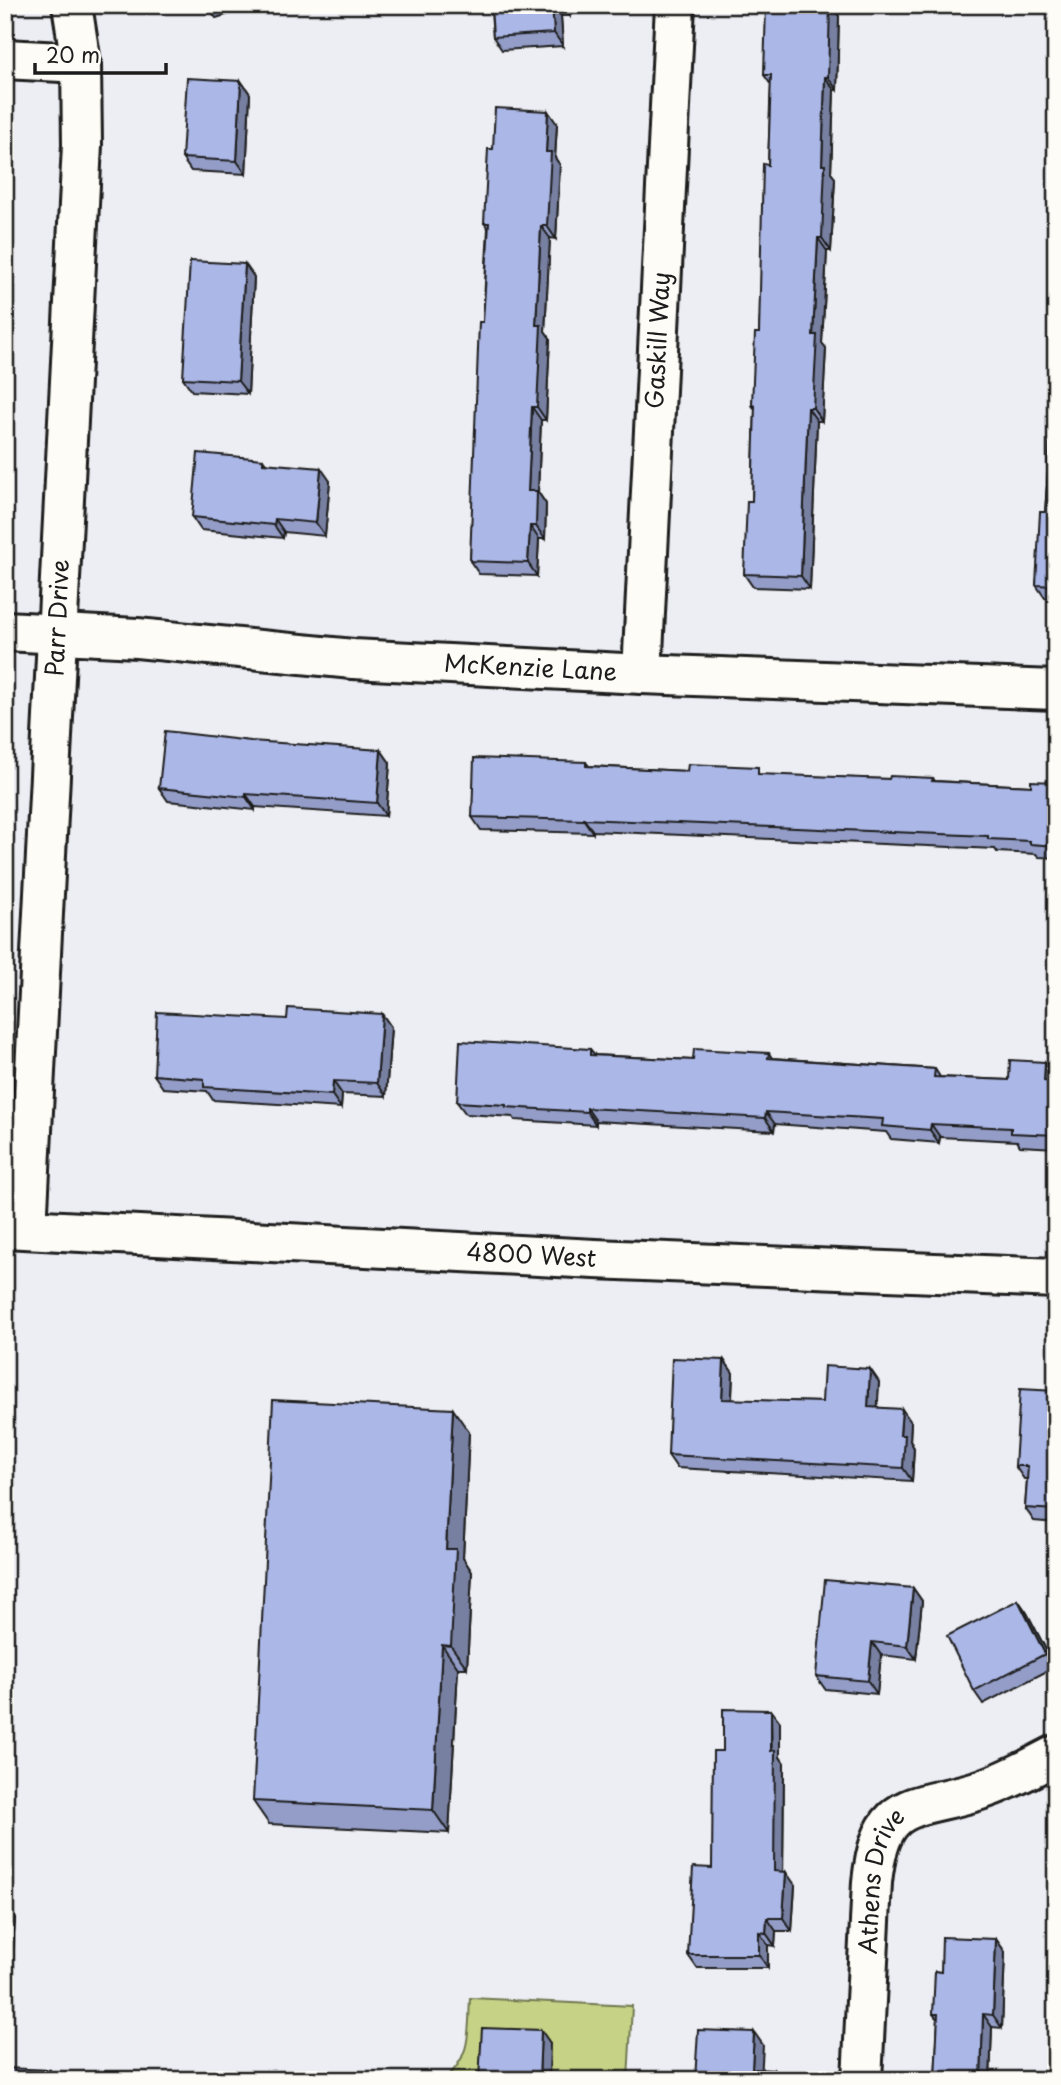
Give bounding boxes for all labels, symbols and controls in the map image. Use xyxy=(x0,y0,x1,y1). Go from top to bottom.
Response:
scale bar xyxy=(35,32,166,76)
text: 20 m xyxy=(46,38,100,70)
street label: Gaskill Way xyxy=(635,271,678,410)
street label: Parr Drive xyxy=(35,558,77,677)
street label: McKenzie Lane xyxy=(443,644,618,689)
street label: 4800 West xyxy=(465,1232,597,1275)
street label: Athens Drive xyxy=(848,1797,912,1955)

